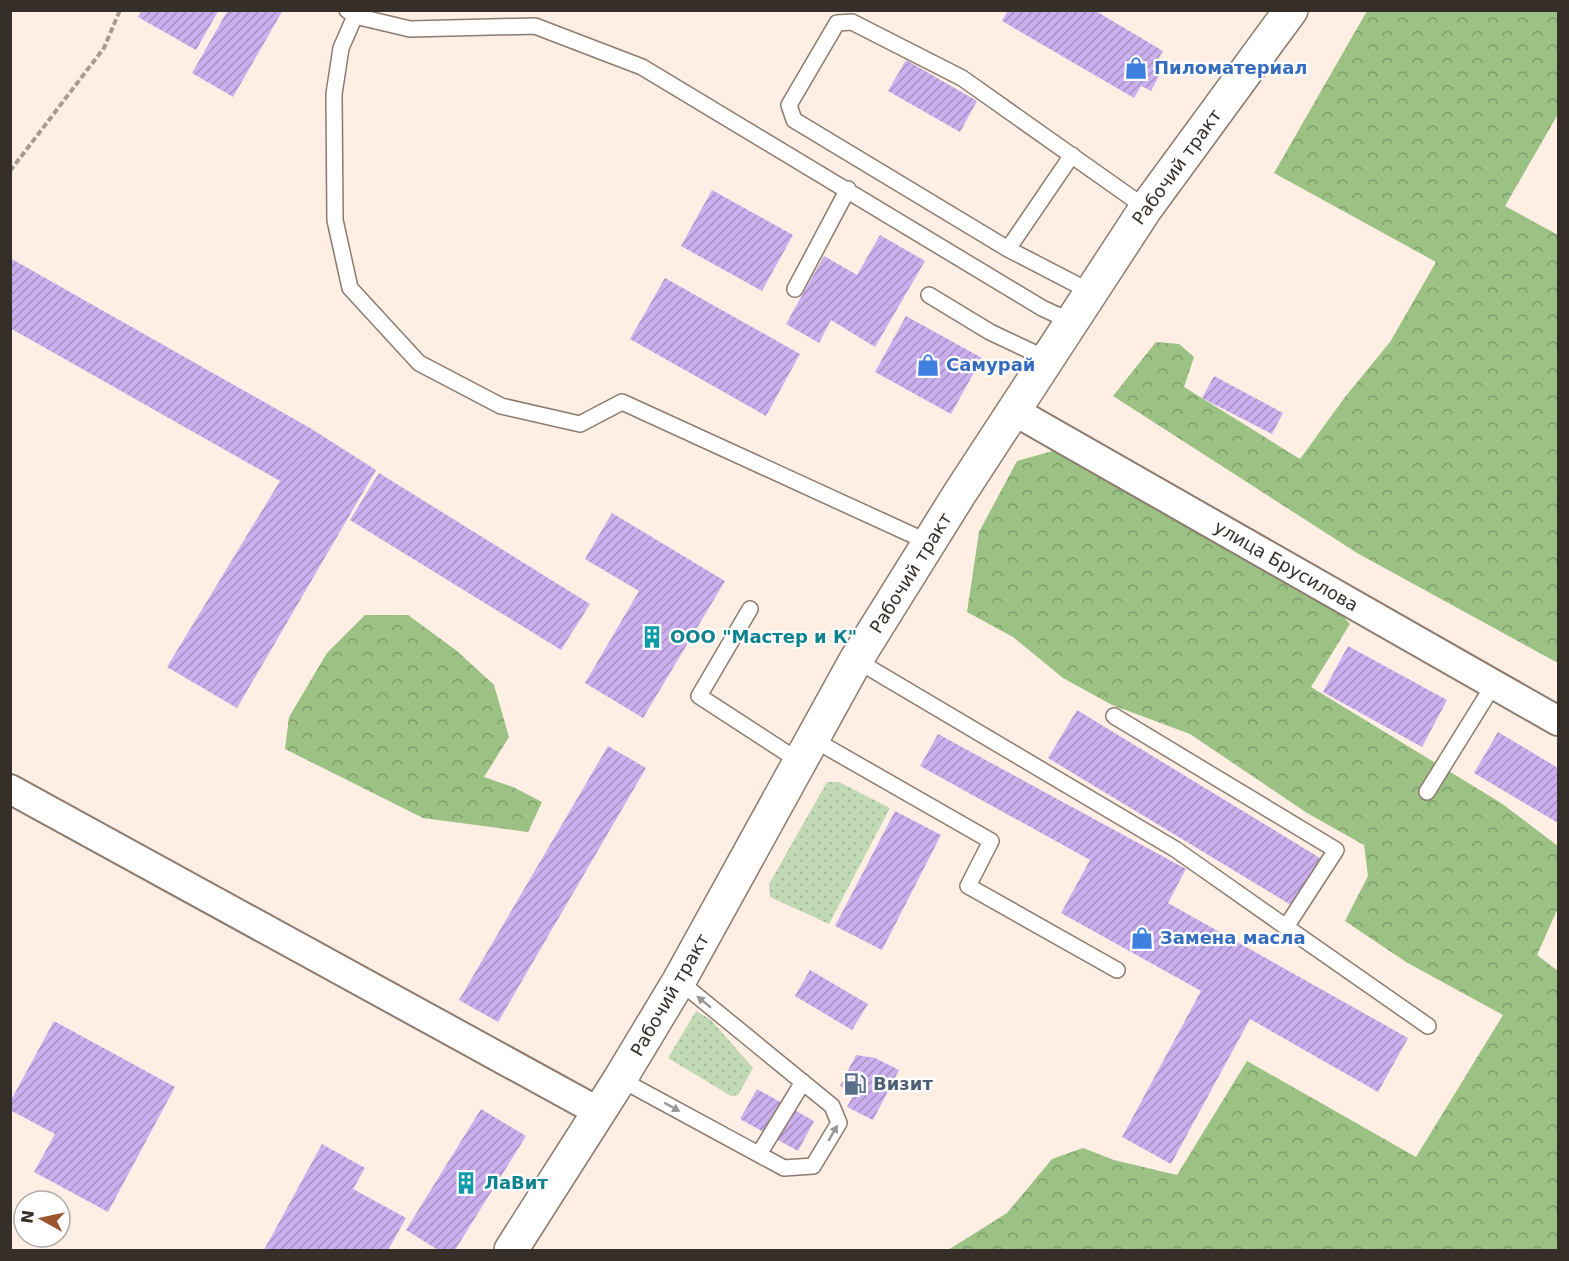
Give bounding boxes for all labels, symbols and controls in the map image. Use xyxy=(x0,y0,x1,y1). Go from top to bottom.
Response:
shop icon: Пиломатериал xyxy=(1123,55,1149,81)
place label: Пиломатериал xyxy=(1154,57,1308,78)
street label: Рабочий тракт xyxy=(1128,105,1226,229)
shop icon: Самурай xyxy=(915,352,941,378)
place label: Самурай xyxy=(946,354,1035,375)
street label: Рабочий тракт xyxy=(865,509,956,637)
street label: улица Брусилова xyxy=(1210,516,1362,615)
building icon: ООО "Мастер и К" xyxy=(639,624,665,650)
place label: ООО "Мастер и К" xyxy=(670,626,857,647)
shop icon: Замена масла xyxy=(1129,925,1155,951)
place label: Замена масла xyxy=(1160,927,1306,948)
street label: Рабочий тракт xyxy=(626,930,713,1060)
one-way arrow xyxy=(696,995,712,1008)
fuel station icon: Визит xyxy=(842,1071,868,1097)
place label: Визит xyxy=(873,1073,933,1094)
one-way arrow xyxy=(664,1102,681,1112)
one-way arrow xyxy=(827,1125,838,1141)
building icon: ЛаВит xyxy=(453,1170,479,1196)
place label: ЛаВит xyxy=(484,1172,548,1193)
north arrow xyxy=(12,1189,72,1249)
text: N xyxy=(17,1209,38,1225)

